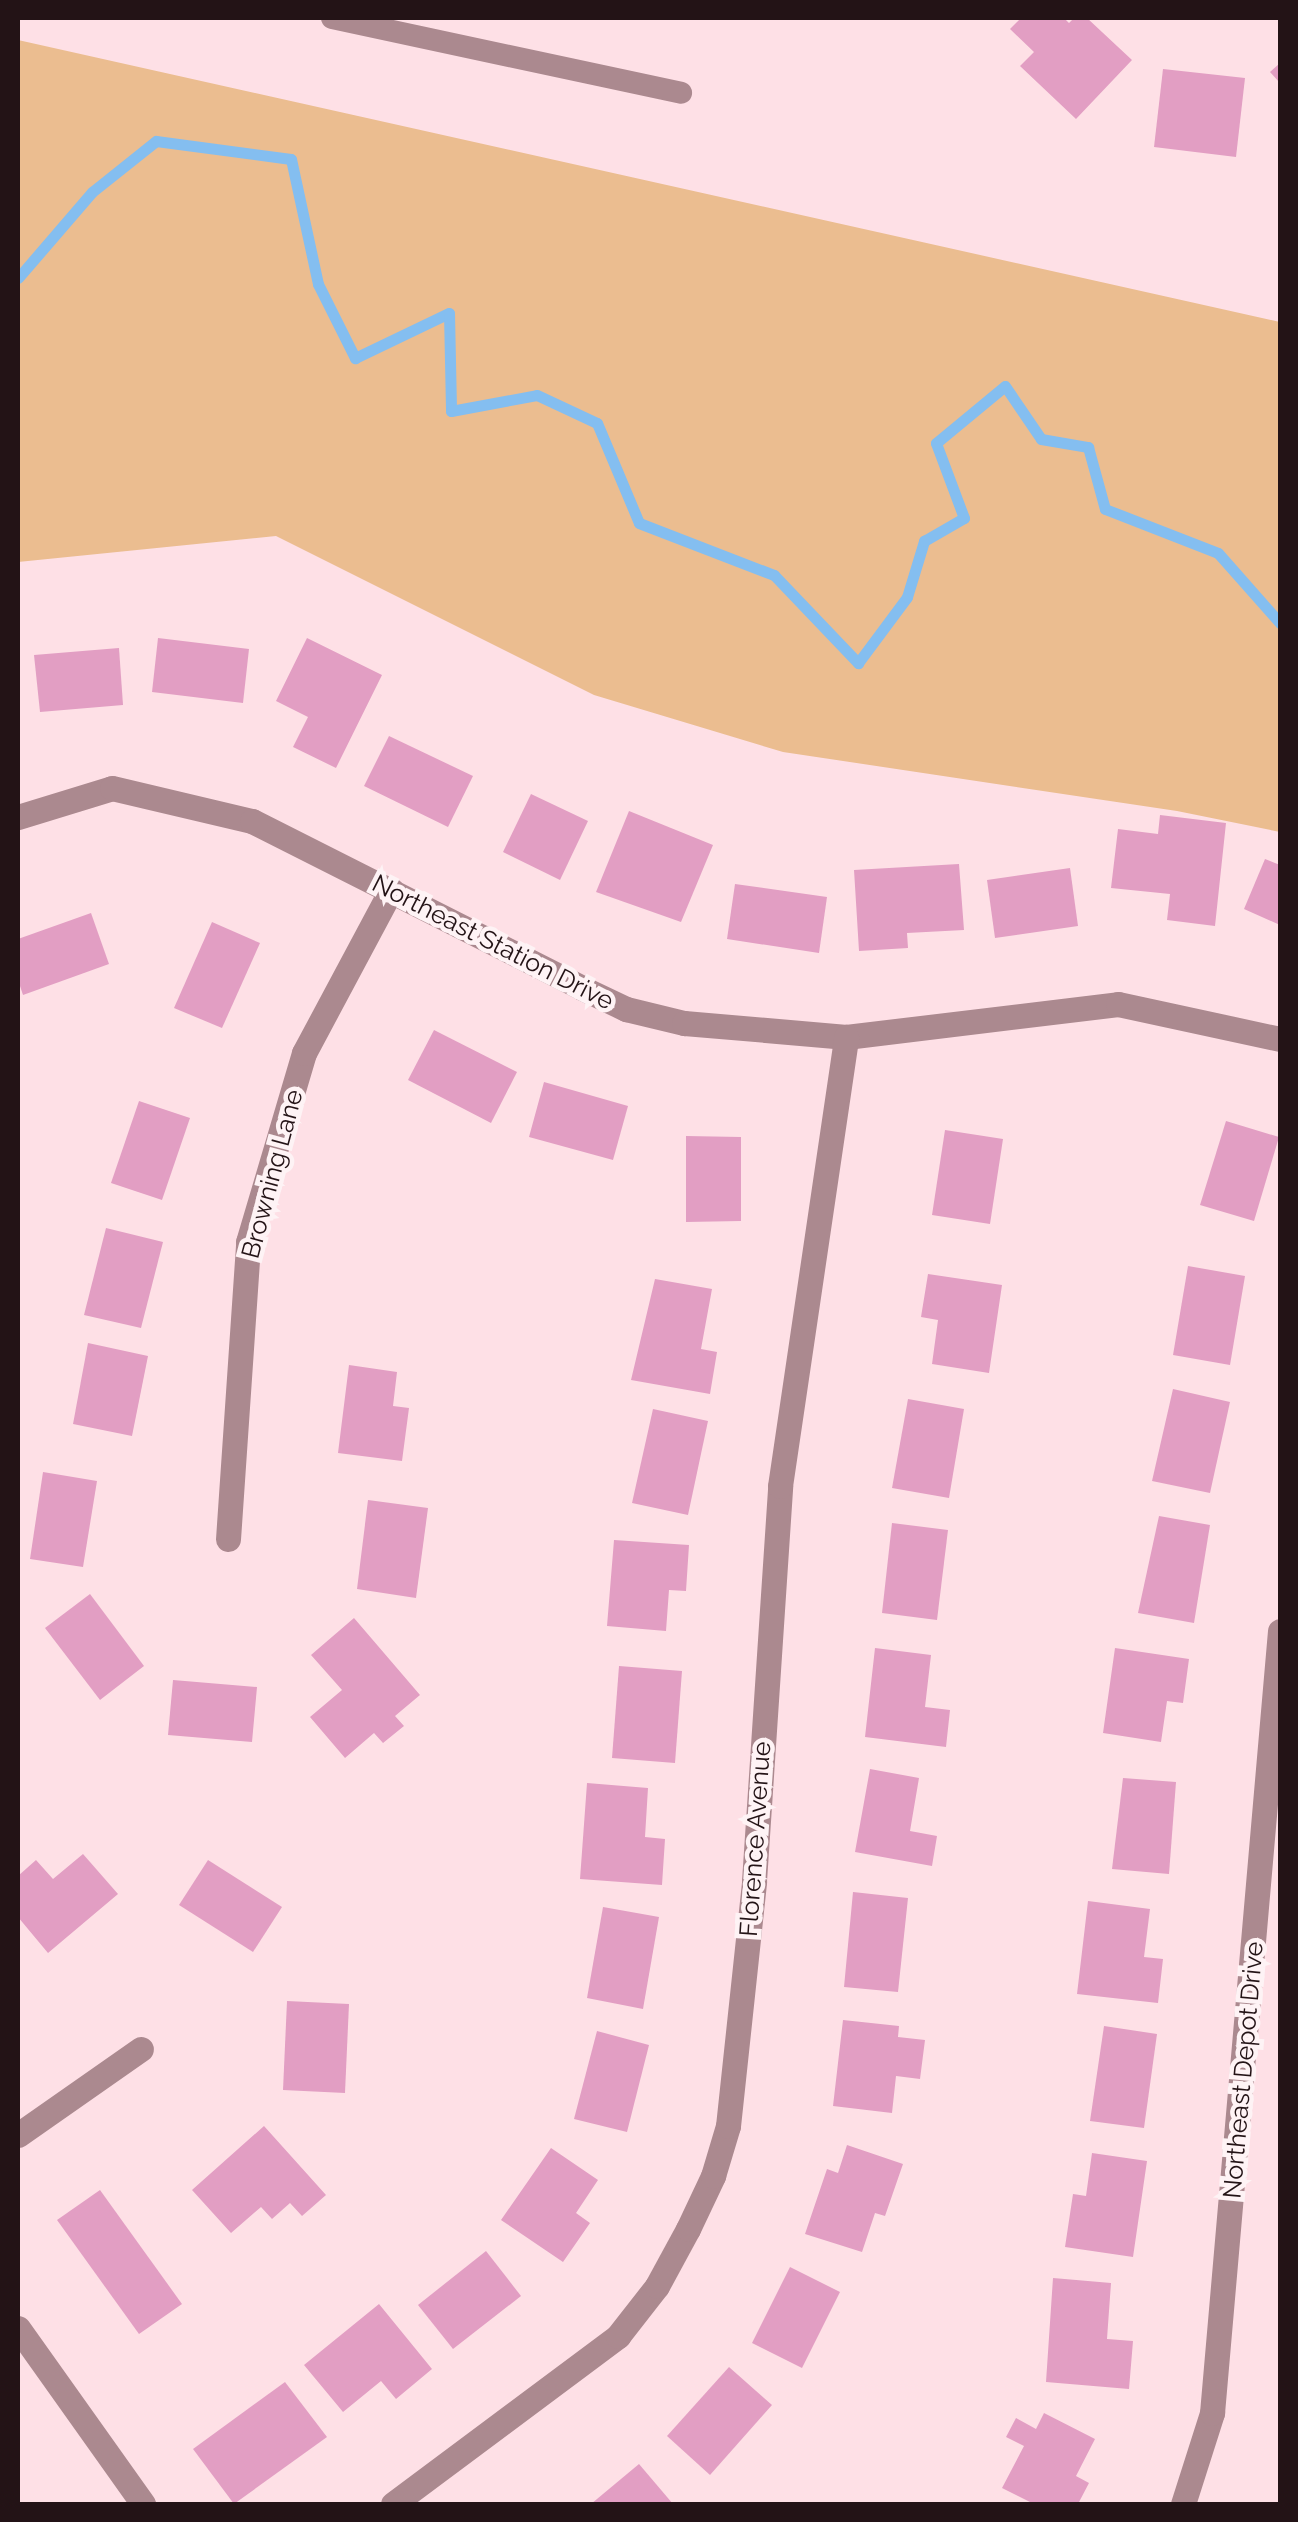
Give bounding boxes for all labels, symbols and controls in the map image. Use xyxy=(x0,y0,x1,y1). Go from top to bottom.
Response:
street label: Northeast Station Drive xyxy=(367,868,619,1016)
street label: Browning Lane xyxy=(235,1086,309,1262)
street label: Florence Avenue xyxy=(733,1740,777,1938)
street label: Northeast Depot Drive xyxy=(1217,1940,1269,2200)

